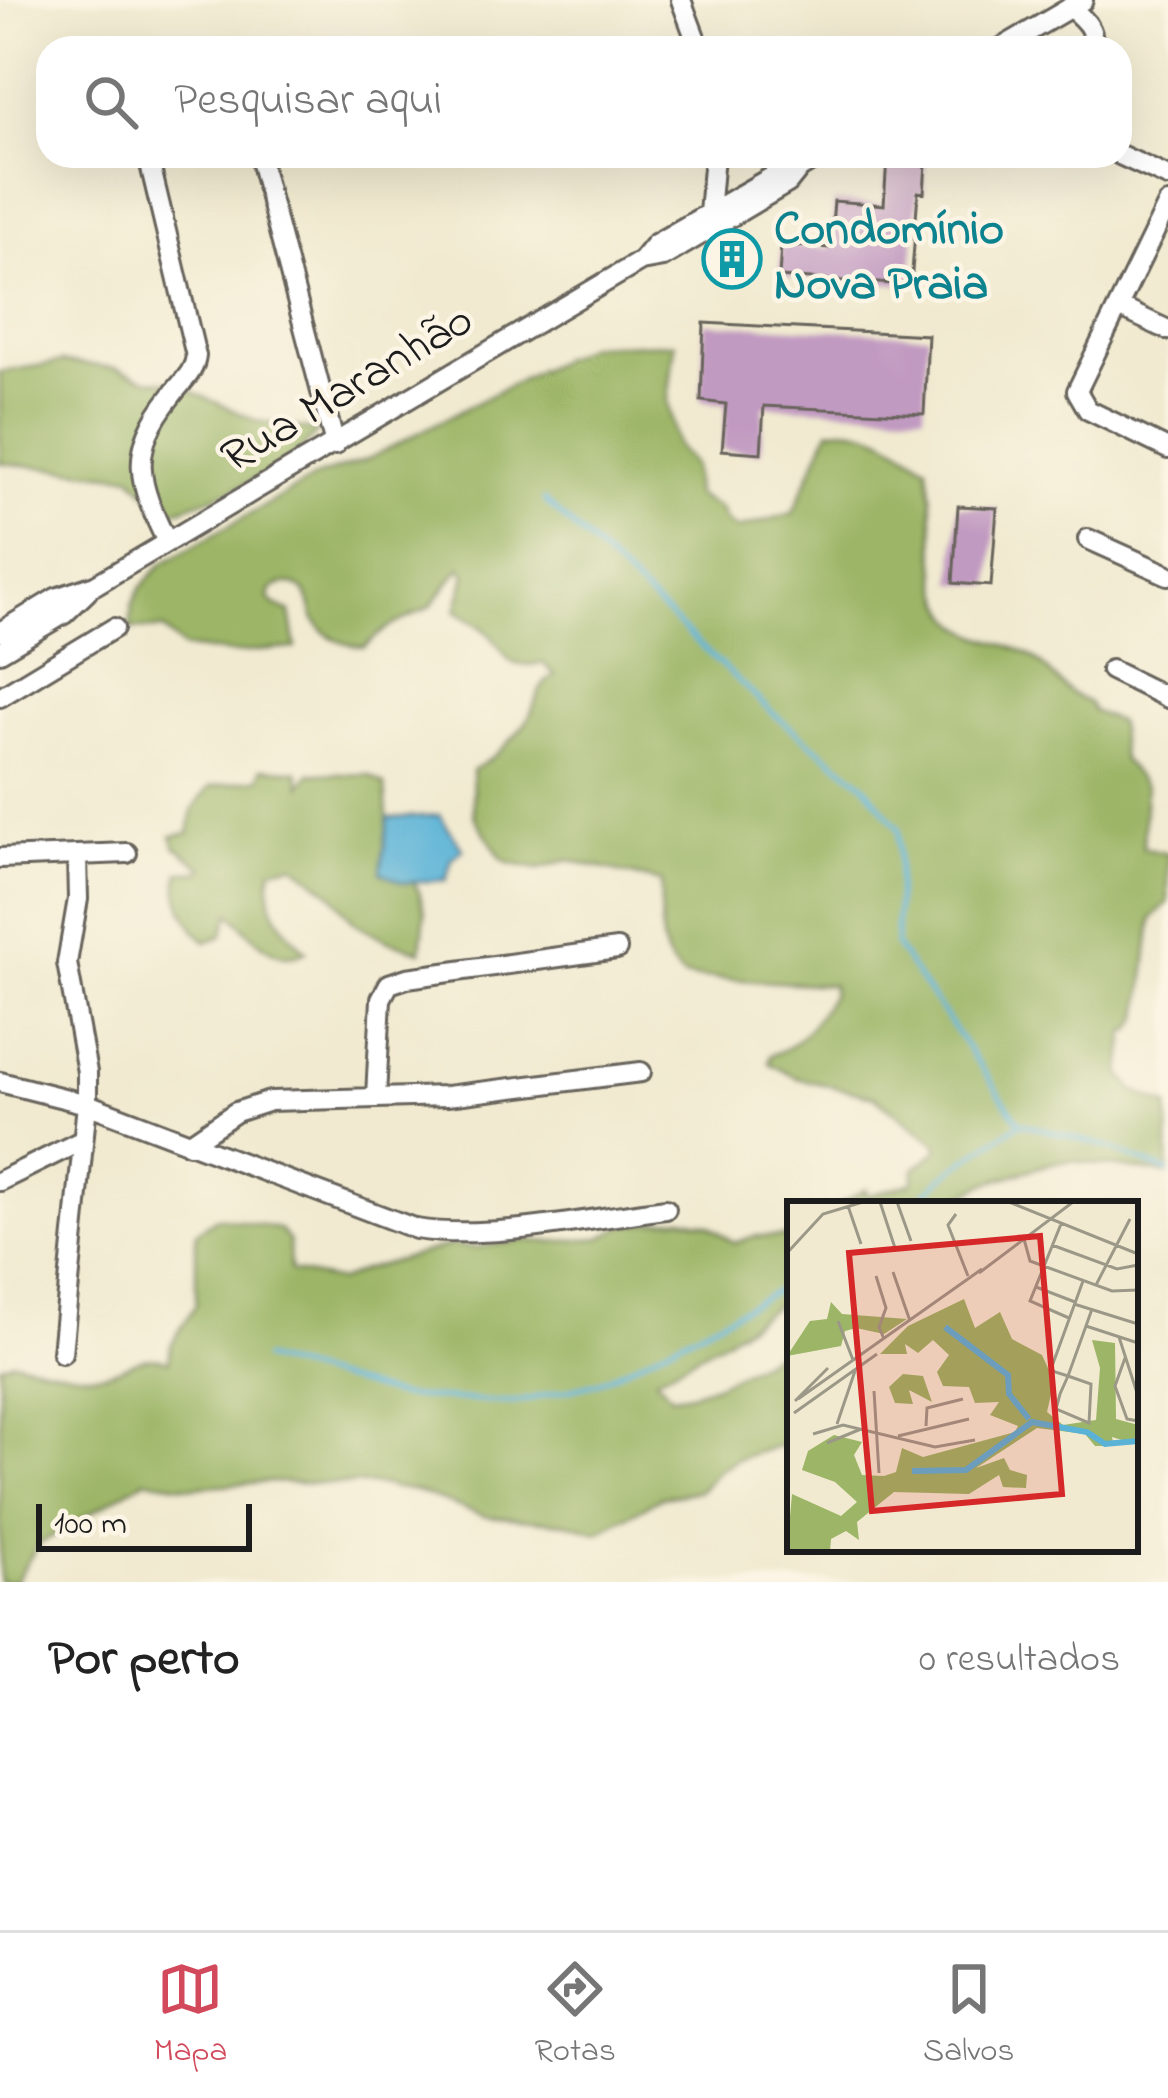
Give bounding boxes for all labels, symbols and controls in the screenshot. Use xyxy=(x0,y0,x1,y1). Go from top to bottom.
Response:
search box xyxy=(36,36,1132,168)
icon: search xyxy=(78,69,144,135)
text: Pesquisar aqui xyxy=(174,69,442,135)
place label: Condomínio Nova Praia xyxy=(774,196,1004,321)
building icon: Condomínio Nova Praia xyxy=(701,228,763,290)
street label: Rua Maranhão xyxy=(209,287,487,493)
inset map xyxy=(787,1201,1138,1552)
scale bar xyxy=(36,1498,252,1551)
text: 100 m xyxy=(54,1501,127,1549)
text: Por perto xyxy=(48,1623,240,1698)
text: 0 resultados xyxy=(919,1632,1120,1689)
tab: Mapa xyxy=(154,1956,227,2076)
tab: Rotas xyxy=(535,1956,616,2076)
tab: Salvos xyxy=(923,1956,1014,2076)

